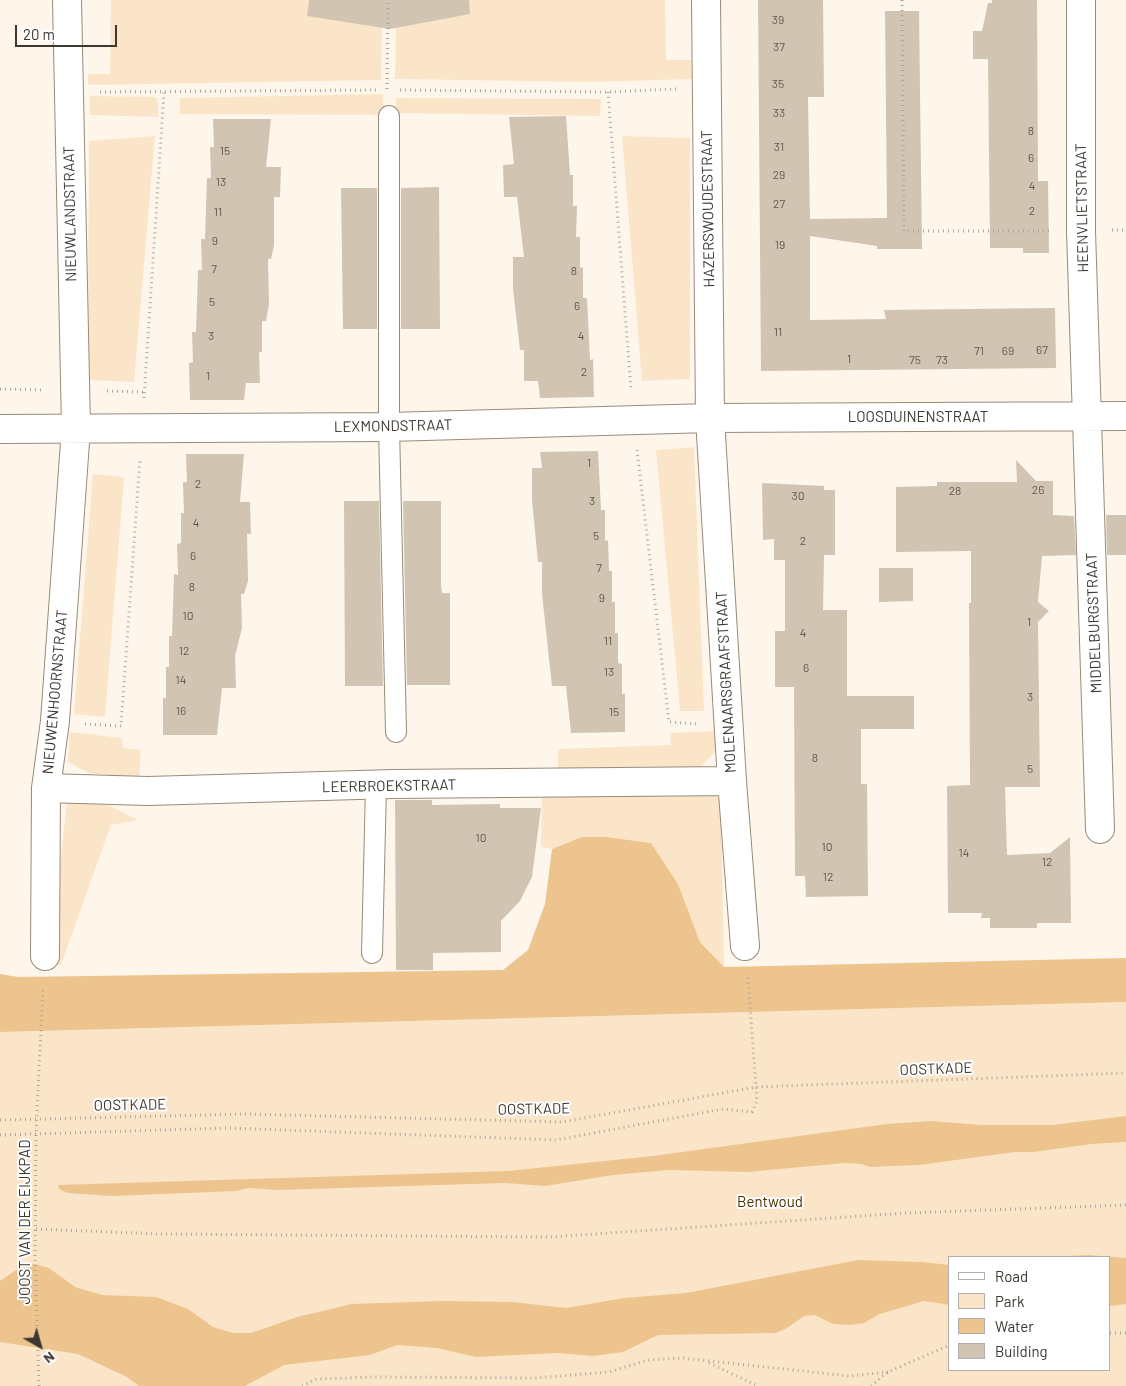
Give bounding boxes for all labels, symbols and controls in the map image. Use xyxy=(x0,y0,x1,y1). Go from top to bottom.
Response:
house number: 39 xyxy=(772,13,784,27)
scale bar xyxy=(18,15,120,47)
text: 20 m xyxy=(23,25,55,43)
house number: 37 xyxy=(773,40,785,54)
house number: 35 xyxy=(772,77,784,91)
house number: 33 xyxy=(773,106,785,120)
house number: 8 xyxy=(1028,124,1034,138)
street label: HAZERSWOUDESTRAAT xyxy=(698,130,718,288)
house number: 31 xyxy=(774,140,784,154)
street label: HEENVLIETSTRAAT xyxy=(1072,143,1092,273)
house number: 15 xyxy=(220,144,230,158)
street label: NIEUWLANDSTRAAT xyxy=(60,146,80,282)
house number: 6 xyxy=(1028,151,1034,165)
house number: 29 xyxy=(773,168,785,182)
house number: 13 xyxy=(216,175,226,189)
house number: 4 xyxy=(1029,179,1035,193)
house number: 27 xyxy=(773,197,785,211)
house number: 2 xyxy=(1029,204,1035,218)
house number: 11 xyxy=(214,205,222,219)
house number: 9 xyxy=(212,234,218,248)
house number: 19 xyxy=(775,238,785,252)
house number: 7 xyxy=(211,262,217,276)
house number: 8 xyxy=(571,264,577,278)
house number: 5 xyxy=(209,295,215,309)
house number: 6 xyxy=(574,299,580,313)
house number: 11 xyxy=(774,325,782,339)
house number: 3 xyxy=(208,329,214,343)
house number: 4 xyxy=(578,329,584,343)
house number: 67 xyxy=(1036,343,1048,357)
house number: 71 xyxy=(974,344,984,358)
house number: 69 xyxy=(1002,344,1014,358)
house number: 1 xyxy=(847,352,851,366)
house number: 75 xyxy=(909,353,921,367)
house number: 73 xyxy=(936,353,948,367)
house number: 2 xyxy=(581,365,587,379)
house number: 1 xyxy=(206,369,210,383)
street label: LOOSDUINENSTRAAT xyxy=(848,408,988,426)
street label: LEXMONDSTRAAT xyxy=(334,416,452,436)
house number: 1 xyxy=(587,456,591,470)
house number: 2 xyxy=(195,477,201,491)
house number: 26 xyxy=(1032,483,1044,497)
house number: 28 xyxy=(949,484,961,498)
house number: 30 xyxy=(792,489,804,503)
house number: 3 xyxy=(589,494,595,508)
house number: 4 xyxy=(193,516,199,530)
house number: 5 xyxy=(593,529,599,543)
house number: 2 xyxy=(800,534,806,548)
house number: 6 xyxy=(190,549,196,563)
street label: MIDDELBURGSTRAAT xyxy=(1083,552,1105,694)
house number: 7 xyxy=(596,561,602,575)
house number: 8 xyxy=(189,580,195,594)
house number: 9 xyxy=(599,591,605,605)
street label: MOLENAARSGRAAFSTRAAT xyxy=(712,591,740,773)
street label: NIEUWENHOORNSTRAAT xyxy=(39,609,71,775)
house number: 10 xyxy=(183,609,193,623)
house number: 1 xyxy=(1027,615,1031,629)
house number: 4 xyxy=(800,626,806,640)
house number: 11 xyxy=(604,634,612,648)
house number: 12 xyxy=(179,644,189,658)
house number: 6 xyxy=(803,661,809,675)
house number: 13 xyxy=(604,665,614,679)
house number: 14 xyxy=(176,673,186,687)
house number: 3 xyxy=(1027,690,1033,704)
house number: 16 xyxy=(176,704,186,718)
house number: 15 xyxy=(609,705,619,719)
house number: 8 xyxy=(812,751,818,765)
house number: 5 xyxy=(1027,762,1033,776)
street label: LEERBROEKSTRAAT xyxy=(322,776,456,796)
house number: 10 xyxy=(476,831,486,845)
house number: 10 xyxy=(822,840,832,854)
house number: 14 xyxy=(959,846,969,860)
house number: 12 xyxy=(1042,855,1052,869)
house number: 12 xyxy=(823,870,833,884)
street label: OOSTKADE xyxy=(899,1059,973,1079)
street label: OOSTKADE xyxy=(94,1095,166,1115)
street label: OOSTKADE xyxy=(498,1099,570,1119)
street label: JOOST VAN DER EIJKPAD xyxy=(16,1140,34,1304)
park label: Bentwoud xyxy=(737,1193,803,1211)
legend xyxy=(948,1256,1111,1371)
text: Road xyxy=(995,1267,1028,1285)
text: Park xyxy=(995,1292,1024,1310)
text: Water xyxy=(995,1317,1034,1335)
north arrow xyxy=(15,1321,65,1371)
text: Building xyxy=(995,1342,1048,1360)
text: N xyxy=(41,1349,58,1368)

